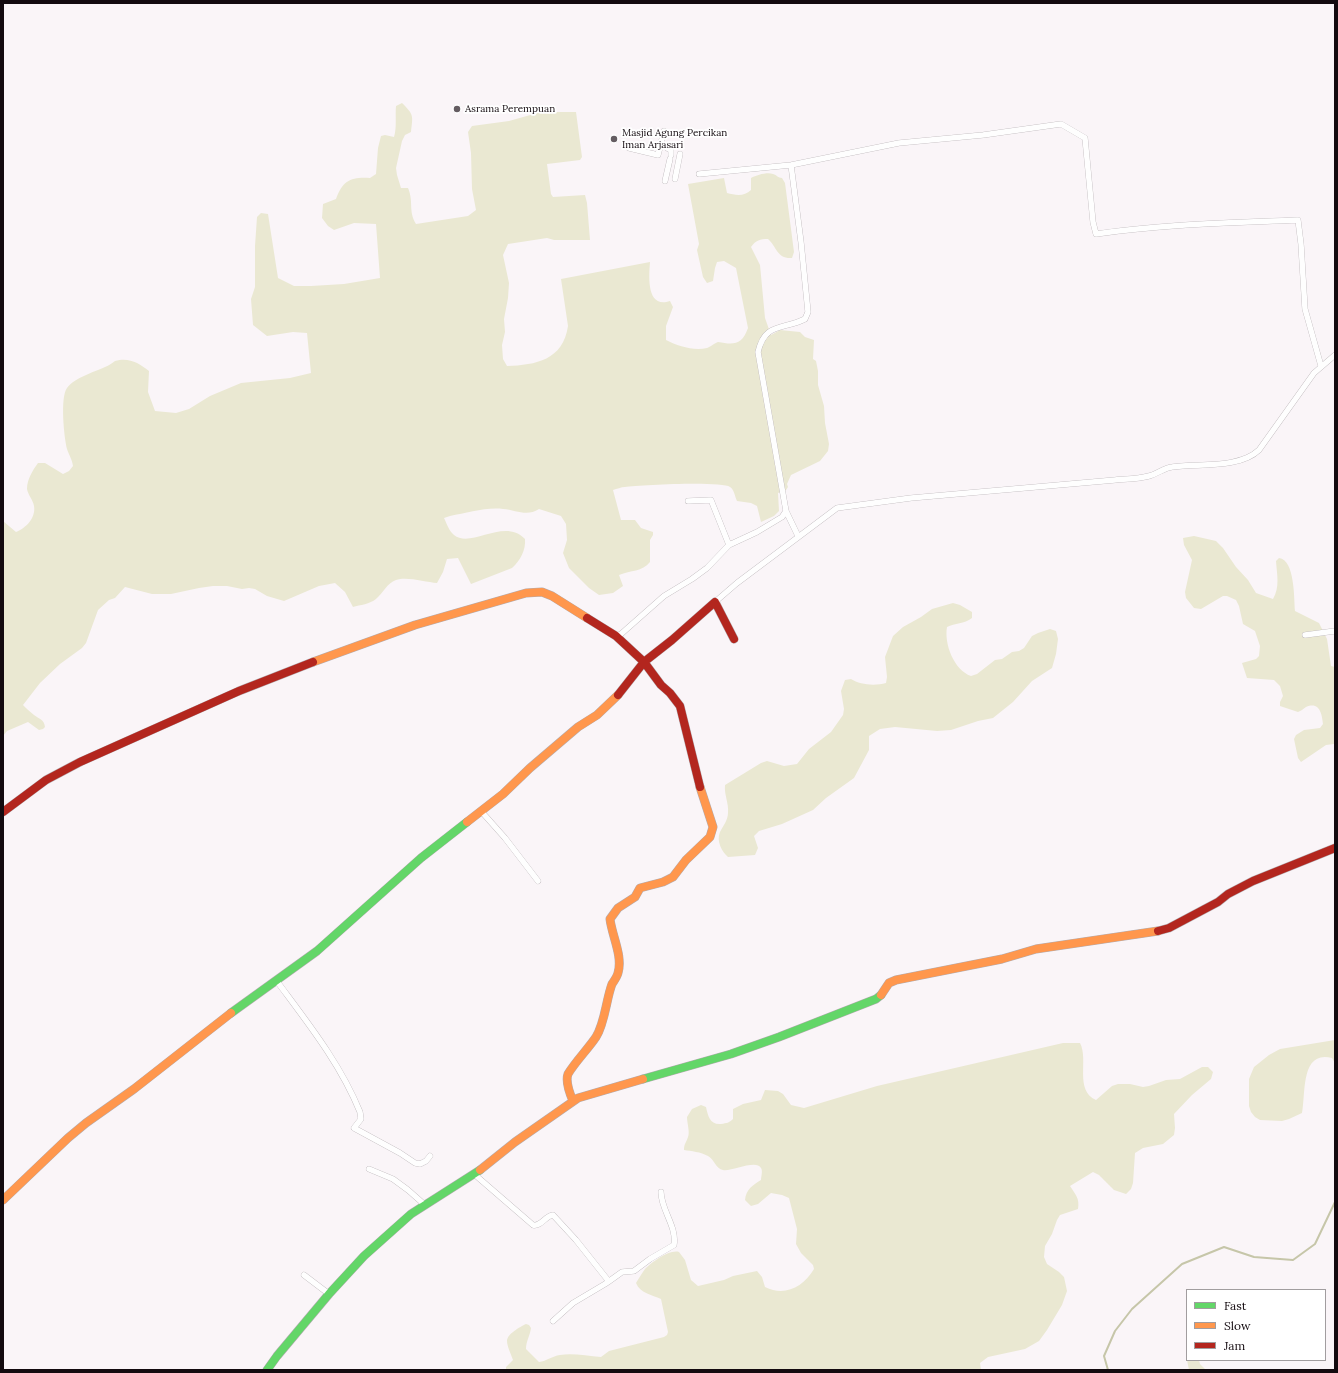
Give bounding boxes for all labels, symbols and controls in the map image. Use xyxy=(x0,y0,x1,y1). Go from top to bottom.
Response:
place label: Asrama Perempuan xyxy=(465,103,555,115)
marker: Asrama Perempuan xyxy=(452,104,462,114)
place label: Masjid Agung Percikan Iman Arjasari xyxy=(622,127,727,150)
marker: Masjid Agung Percikan Iman Arjasari xyxy=(609,134,619,144)
legend xyxy=(1186,1289,1326,1361)
text: Fast xyxy=(1224,1298,1247,1313)
text: Slow xyxy=(1224,1318,1251,1333)
text: Jam xyxy=(1224,1338,1245,1353)

